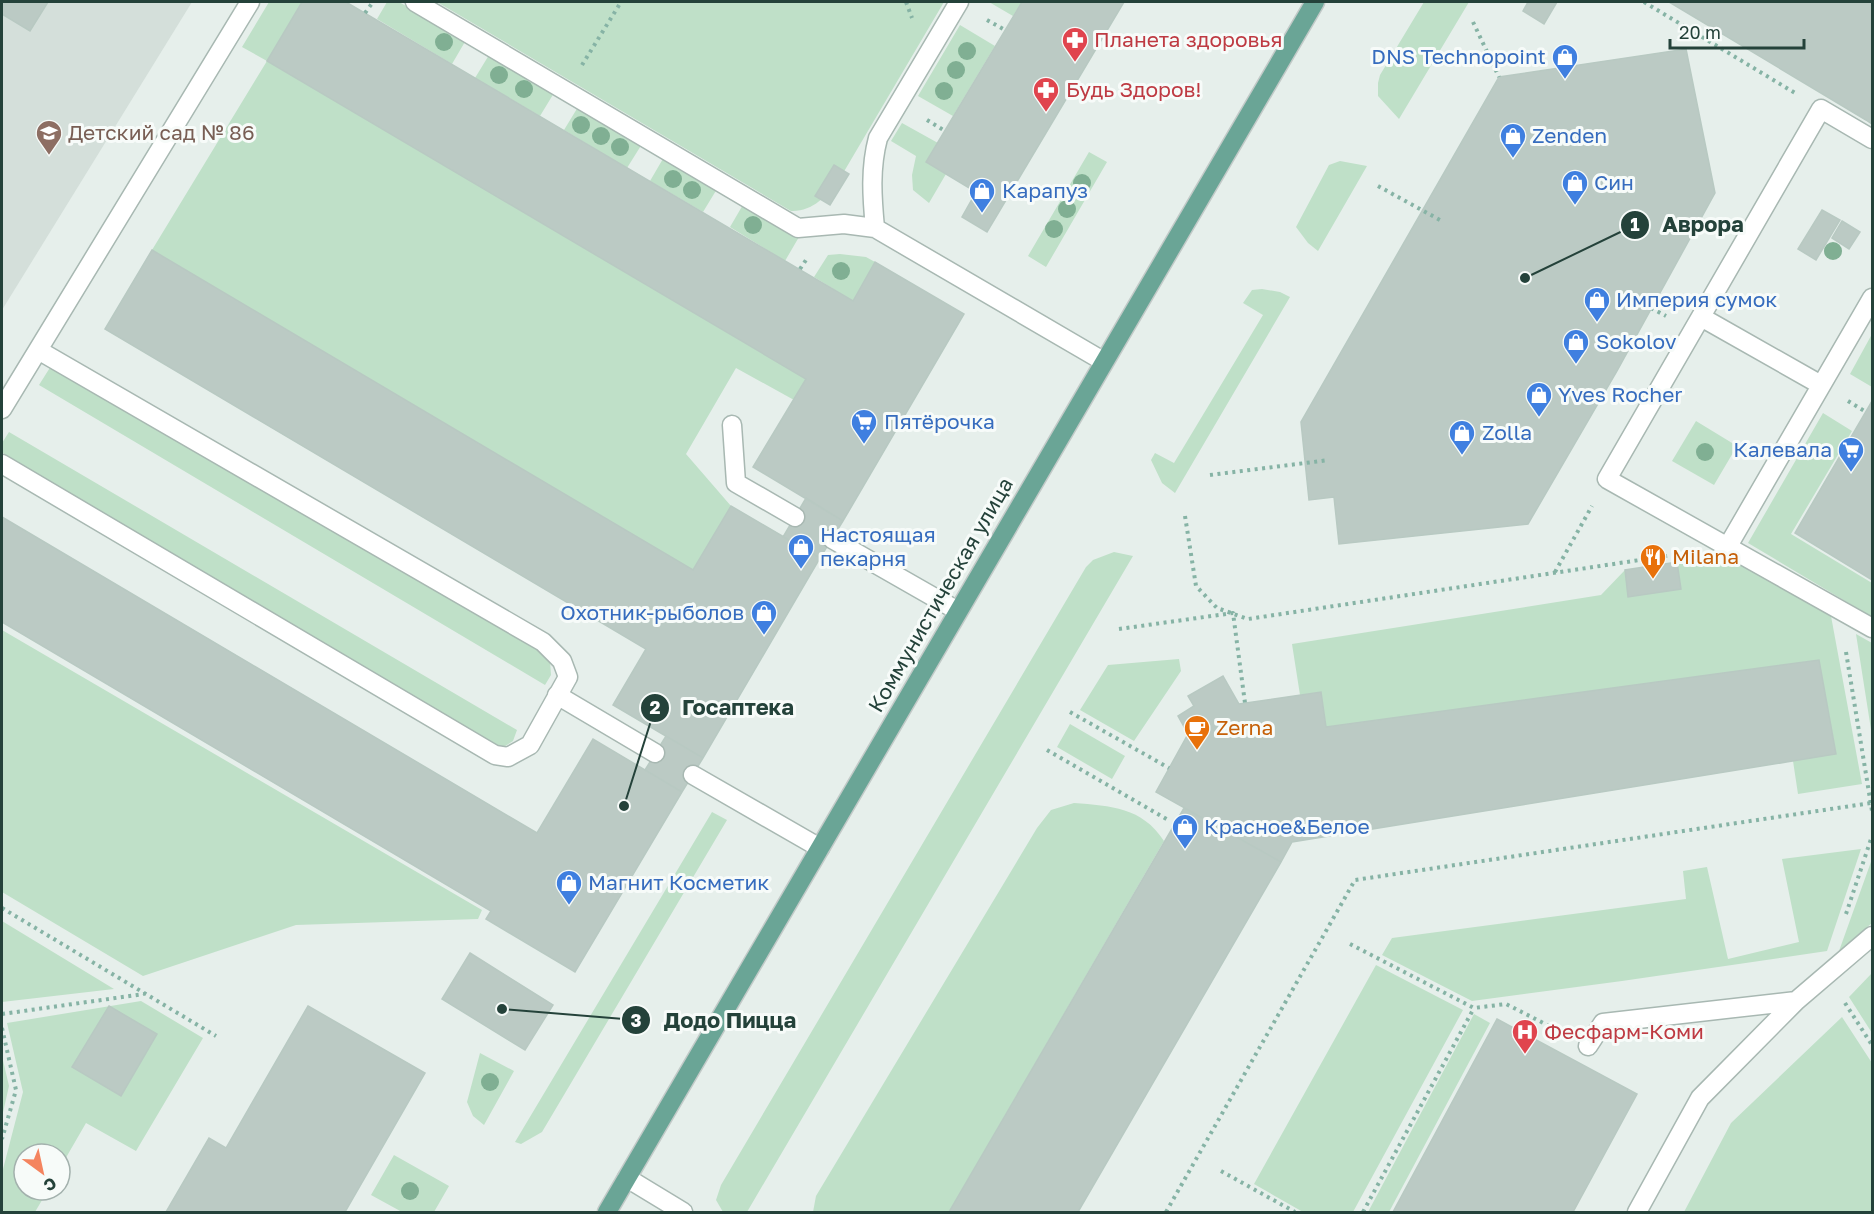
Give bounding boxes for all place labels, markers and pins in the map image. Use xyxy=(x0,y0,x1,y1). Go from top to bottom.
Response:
pharmacy icon: Планета здоровья xyxy=(1060,25,1090,63)
place label: Планета здоровья xyxy=(1094,26,1282,52)
shop icon: DNS Technopoint xyxy=(1550,42,1580,80)
place label: DNS Technopoint xyxy=(1371,43,1546,69)
pharmacy icon: Будь Здоров! xyxy=(1031,75,1061,113)
place label: Будь Здоров! xyxy=(1066,76,1202,102)
school or university icon: Детский сад № 86 xyxy=(34,118,64,156)
place label: Детский сад № 86 xyxy=(68,119,255,145)
shop icon: Zenden xyxy=(1498,121,1528,159)
place label: Zenden xyxy=(1532,122,1607,148)
shop icon: Син xyxy=(1560,168,1590,206)
place label: Син xyxy=(1594,169,1634,195)
shop icon: Карапуз xyxy=(967,176,997,214)
place label: Карапуз xyxy=(1002,177,1088,203)
callout: Аврора xyxy=(1620,205,1756,245)
shop icon: Империя сумок xyxy=(1582,285,1612,323)
place label: Империя сумок xyxy=(1616,286,1777,312)
shop icon: Sokolov xyxy=(1561,327,1591,365)
place label: Sokolov xyxy=(1596,328,1677,354)
shop icon: Yves Rocher xyxy=(1524,380,1554,418)
place label: Yves Rocher xyxy=(1558,381,1683,407)
supermarket icon: Пятёрочка xyxy=(849,407,879,445)
place label: Пятёрочка xyxy=(884,408,995,434)
shop icon: Zolla xyxy=(1447,418,1477,456)
place label: Zolla xyxy=(1482,419,1532,445)
supermarket icon: Калевала xyxy=(1836,435,1866,473)
place label: Калевала xyxy=(1733,436,1832,462)
place label: Настоящая пекарня xyxy=(820,521,936,571)
shop icon: Настоящая пекарня xyxy=(786,532,816,570)
restaurant icon: Milana xyxy=(1638,542,1668,580)
place label: Milana xyxy=(1672,543,1739,569)
shop icon: Охотник-рыболов xyxy=(749,598,779,636)
place label: Охотник-рыболов xyxy=(560,599,744,625)
callout: Госаптека xyxy=(640,688,806,728)
cafe icon: Zerna xyxy=(1182,713,1212,751)
place label: Zerna xyxy=(1216,714,1273,740)
shop icon: Красное&Белое xyxy=(1170,812,1200,850)
place label: Красное&Белое xyxy=(1204,813,1370,839)
shop icon: Магнит Косметик xyxy=(554,868,584,906)
place label: Магнит Косметик xyxy=(588,869,769,895)
callout: Додо Пицца xyxy=(621,1000,808,1040)
hospital icon: Фесфарм-Коми xyxy=(1510,1017,1540,1055)
place label: Фесфарм-Коми xyxy=(1544,1018,1704,1044)

